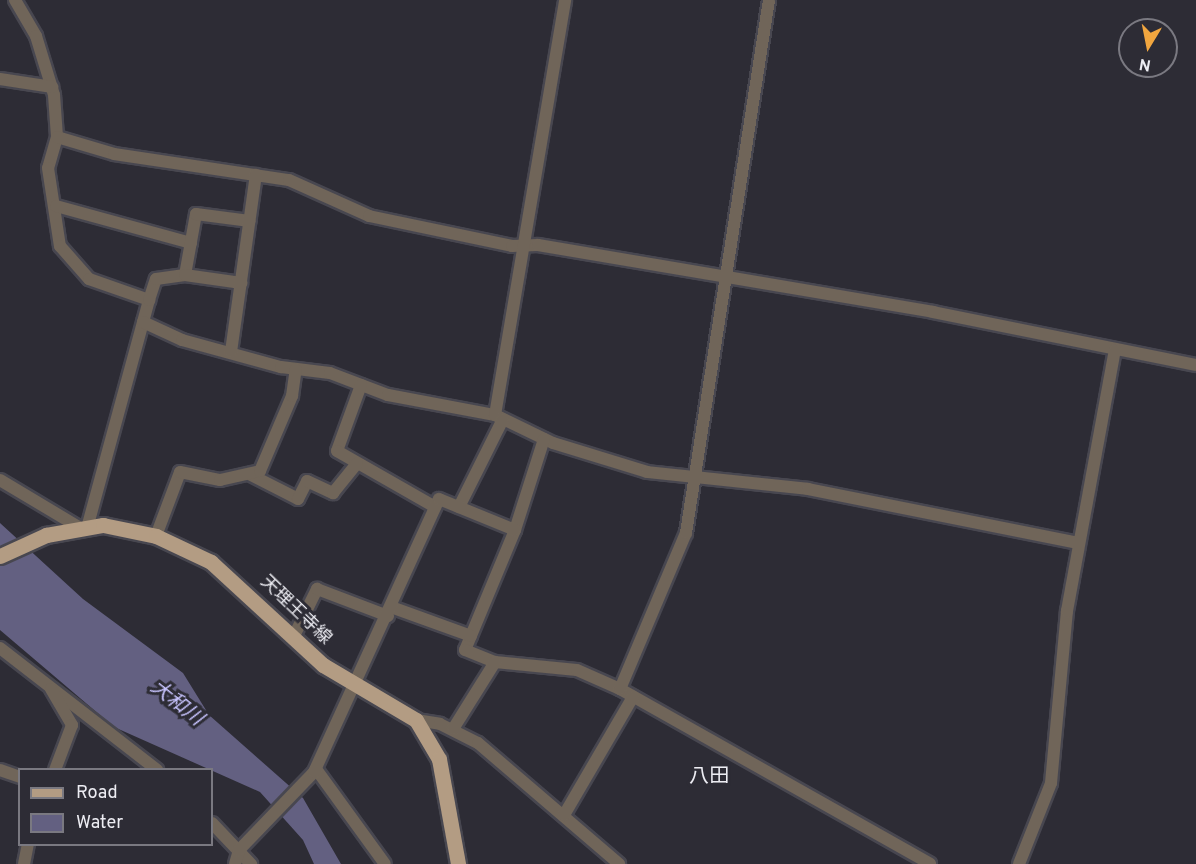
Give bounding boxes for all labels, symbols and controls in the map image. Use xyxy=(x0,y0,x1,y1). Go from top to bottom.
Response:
north arrow xyxy=(1118,18,1178,78)
text: N xyxy=(1138,53,1153,75)
street label: 天理王寺線 xyxy=(255,572,335,650)
water label: 大和川 xyxy=(145,676,207,732)
district label: 八田 xyxy=(689,765,729,789)
legend xyxy=(18,768,213,846)
text: Road xyxy=(76,782,118,805)
text: Water xyxy=(76,812,123,835)

